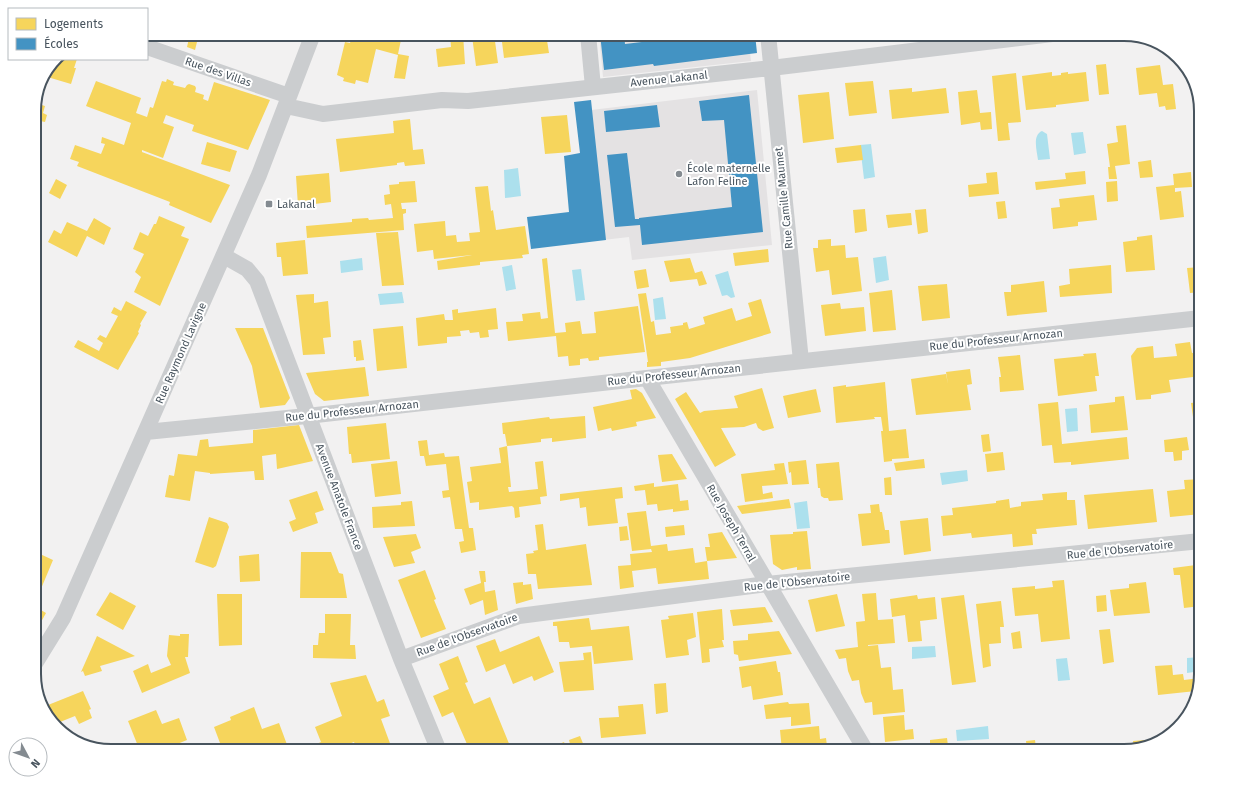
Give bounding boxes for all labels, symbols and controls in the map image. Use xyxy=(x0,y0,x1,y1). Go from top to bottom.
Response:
legend xyxy=(8,8,148,60)
text: Logements xyxy=(44,17,103,31)
text: Écoles xyxy=(44,36,79,51)
street label: Rue des Villas xyxy=(183,55,253,89)
street label: Avenue Lakanal xyxy=(630,68,708,90)
street label: Rue Camille Maumet xyxy=(772,146,796,249)
place label: École maternelle Lafon Feline xyxy=(687,161,771,188)
marker: École maternelle Lafon Feline xyxy=(674,169,684,179)
place label: Lakanal xyxy=(277,198,315,211)
marker: Lakanal xyxy=(264,199,274,209)
street label: Rue Raymond Lavigne xyxy=(153,300,209,406)
street label: Rue du Professeur Arnozan xyxy=(929,327,1063,353)
street label: Rue du Professeur Arnozan xyxy=(607,362,741,388)
street label: Rue du Professeur Arnozan xyxy=(285,398,419,424)
street label: Avenue Anatole France xyxy=(313,442,365,552)
street label: Rue Joseph Terral xyxy=(704,482,758,564)
street label: Rue de l'Observatoire xyxy=(1066,538,1174,562)
street label: Rue de l'Observatoire xyxy=(743,570,851,594)
street label: Rue de l'Observatoire xyxy=(415,611,519,659)
north arrow xyxy=(8,737,48,777)
text: N xyxy=(28,756,42,770)

